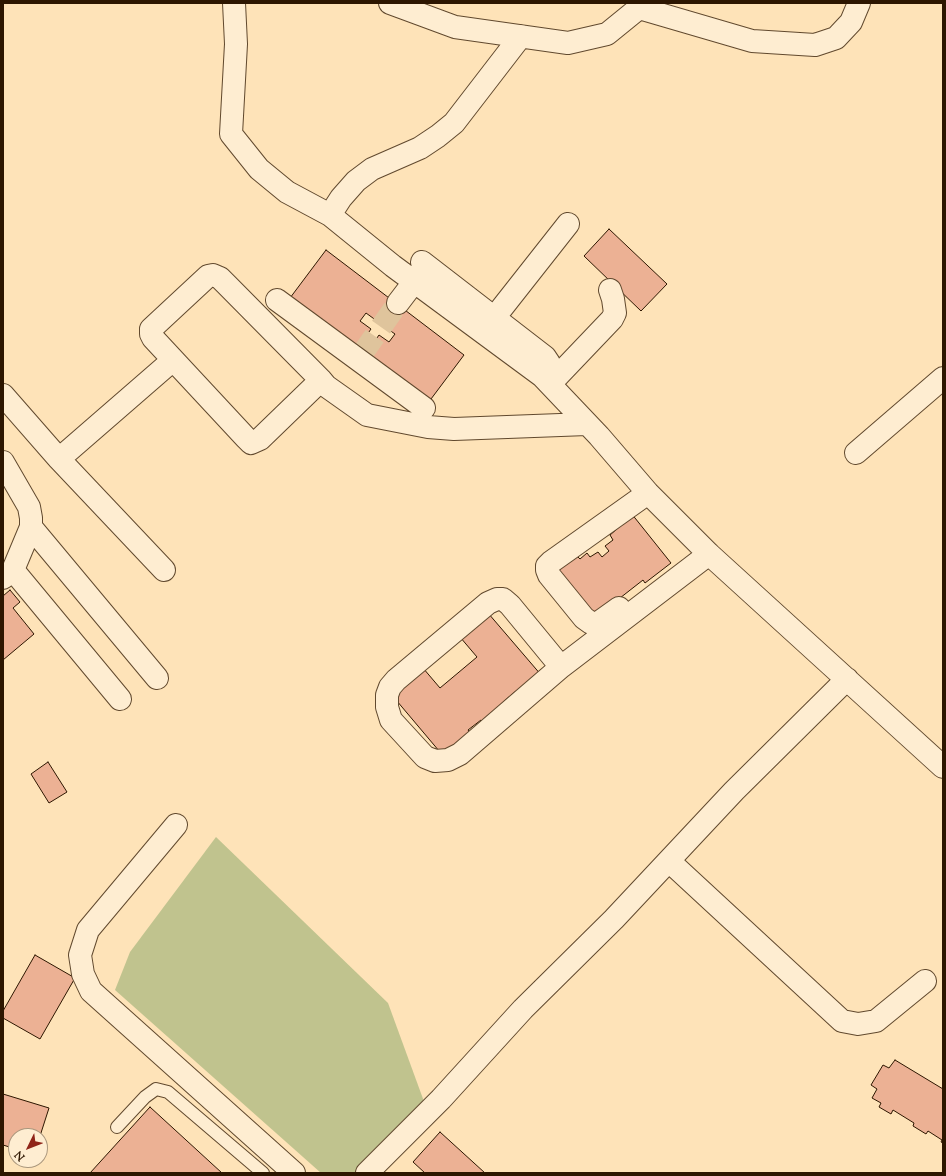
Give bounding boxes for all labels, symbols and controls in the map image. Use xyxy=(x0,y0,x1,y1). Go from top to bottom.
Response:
north arrow xyxy=(8,1128,48,1168)
text: N xyxy=(11,1147,29,1164)

